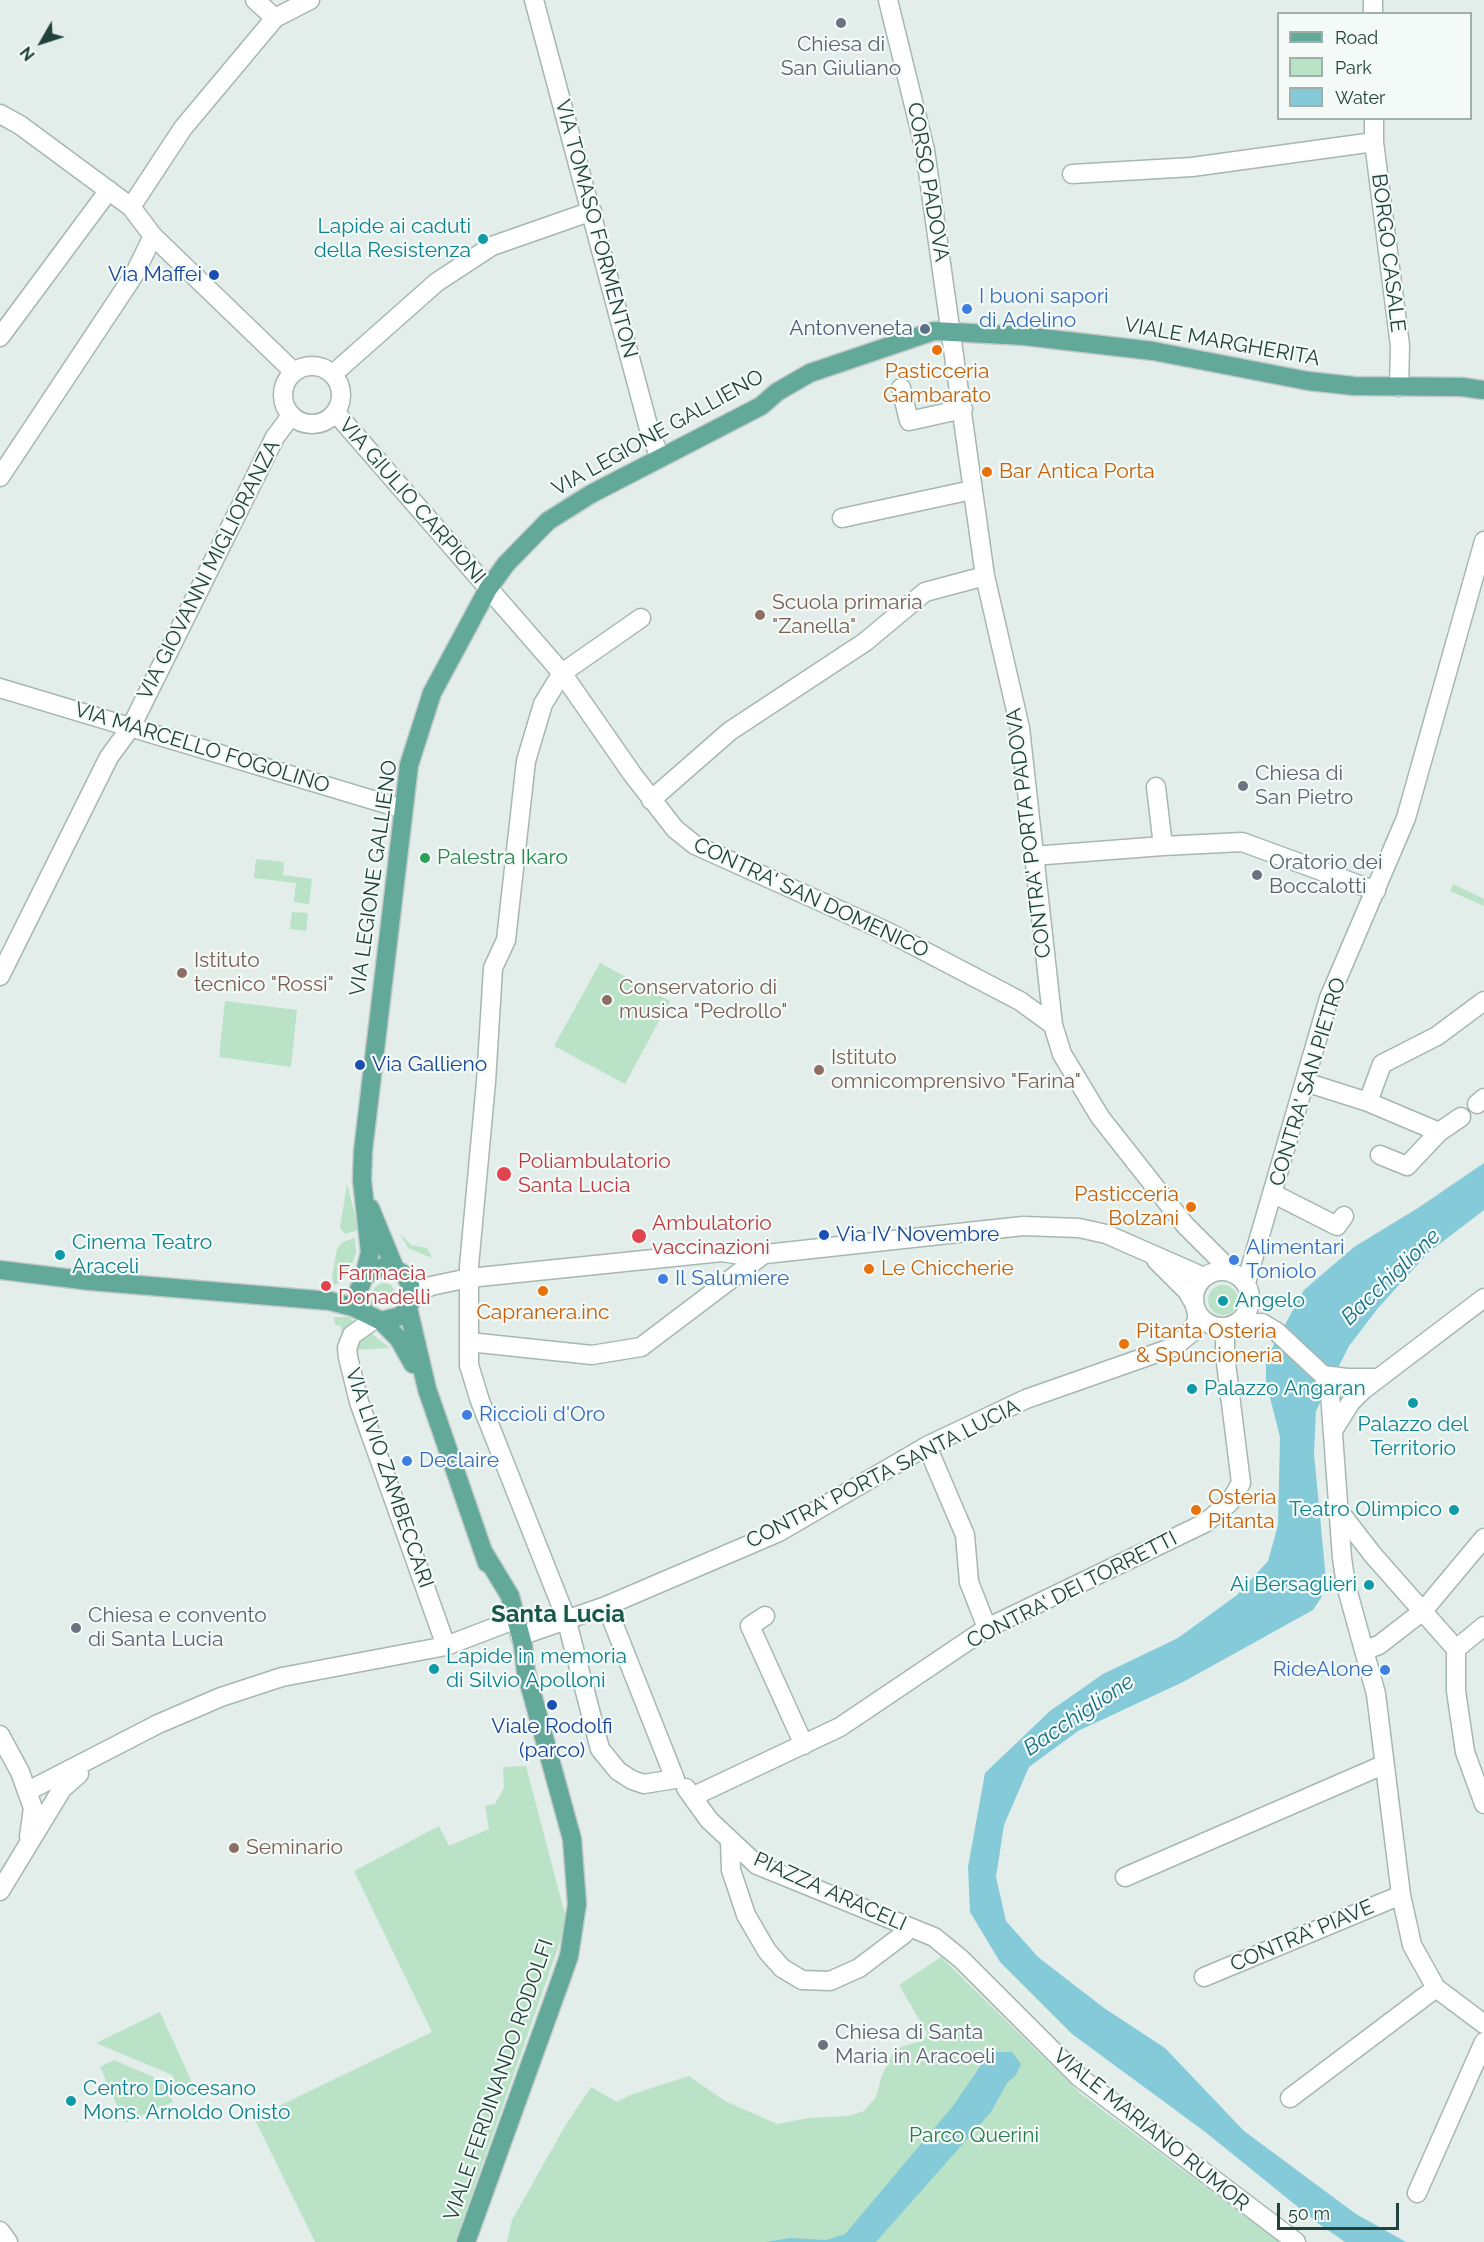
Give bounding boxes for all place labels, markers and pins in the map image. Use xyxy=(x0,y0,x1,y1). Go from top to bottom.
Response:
marker: Chiesa di San Giuliano xyxy=(834,16,848,30)
place label: Chiesa di San Giuliano xyxy=(781,32,901,82)
place label: Lapide ai caduti della Resistenza xyxy=(314,214,471,264)
marker: Lapide ai caduti della Resistenza xyxy=(476,232,490,246)
place label: Via Maffei xyxy=(108,262,202,288)
marker: Via Maffei xyxy=(207,268,221,282)
place label: I buoni sapori di Adelino xyxy=(979,284,1109,334)
marker: I buoni sapori di Adelino xyxy=(960,302,974,316)
place label: Antonveneta xyxy=(789,316,913,342)
marker: Antonveneta xyxy=(918,322,932,336)
marker: Pasticceria Gambarato xyxy=(930,343,944,357)
place label: Pasticceria Gambarato xyxy=(883,359,991,409)
place label: Bar Antica Porta xyxy=(999,459,1155,485)
marker: Bar Antica Porta xyxy=(980,465,994,479)
place label: Scuola primaria "Zanella" xyxy=(772,590,923,640)
marker: Scuola primaria "Zanella" xyxy=(753,608,767,622)
place label: Chiesa di San Pietro xyxy=(1255,761,1353,811)
marker: Chiesa di San Pietro xyxy=(1236,779,1250,793)
place label: Palestra Ikaro xyxy=(437,845,568,871)
place label: Oratorio dei Boccalotti xyxy=(1269,850,1382,900)
marker: Palestra Ikaro xyxy=(418,851,432,865)
marker: Oratorio dei Boccalotti xyxy=(1250,868,1264,882)
place label: Istituto tecnico "Rossi" xyxy=(194,948,334,998)
marker: Istituto tecnico "Rossi" xyxy=(175,966,189,980)
place label: Conservatorio di musica "Pedrollo" xyxy=(619,975,787,1025)
marker: Conservatorio di musica "Pedrollo" xyxy=(600,993,614,1007)
place label: Istituto omnicomprensivo "Farina" xyxy=(831,1045,1081,1095)
place label: Via Gallieno xyxy=(372,1052,487,1078)
marker: Via Gallieno xyxy=(353,1058,367,1072)
marker: Istituto omnicomprensivo "Farina" xyxy=(812,1063,826,1077)
place label: Poliambulatorio Santa Lucia xyxy=(518,1149,671,1199)
marker: Poliambulatorio Santa Lucia xyxy=(495,1165,513,1183)
place label: Pasticceria Bolzani xyxy=(1074,1182,1179,1232)
marker: Pasticceria Bolzani xyxy=(1184,1200,1198,1214)
place label: Ambulatorio vaccinazioni xyxy=(652,1211,772,1261)
place label: Via IV Novembre xyxy=(836,1222,999,1248)
marker: Ambulatorio vaccinazioni xyxy=(630,1227,648,1245)
marker: Via IV Novembre xyxy=(817,1228,831,1242)
place label: Cinema Teatro Araceli xyxy=(72,1230,212,1280)
place label: Alimentari Toniolo xyxy=(1246,1235,1345,1285)
marker: Cinema Teatro Araceli xyxy=(53,1248,67,1262)
marker: Alimentari Toniolo xyxy=(1227,1253,1241,1267)
place label: Le Chiccherie xyxy=(881,1256,1014,1282)
place label: Farmacia Donadelli xyxy=(338,1261,431,1311)
marker: Le Chiccherie xyxy=(862,1262,876,1276)
place label: Il Salumiere xyxy=(675,1266,789,1292)
marker: Il Salumiere xyxy=(656,1272,670,1286)
marker: Farmacia Donadelli xyxy=(319,1279,333,1293)
marker: Capranera.inc xyxy=(536,1284,550,1298)
place label: Angelo xyxy=(1235,1288,1305,1314)
marker: Angelo xyxy=(1216,1294,1230,1308)
place label: Capranera.inc xyxy=(476,1300,610,1326)
place label: Pitanta Osteria & Spuncioneria xyxy=(1136,1319,1282,1369)
marker: Pitanta Osteria & Spuncioneria xyxy=(1117,1337,1131,1351)
place label: Palazzo Angaran xyxy=(1204,1376,1366,1402)
marker: Palazzo Angaran xyxy=(1185,1382,1199,1396)
marker: Palazzo del Territorio xyxy=(1406,1396,1420,1410)
place label: Riccioli d'Oro xyxy=(479,1402,605,1428)
marker: Riccioli d'Oro xyxy=(460,1408,474,1422)
place label: Palazzo del Territorio xyxy=(1358,1412,1468,1462)
place label: Declaire xyxy=(419,1448,499,1474)
marker: Declaire xyxy=(400,1454,414,1468)
place label: Osteria Pitanta xyxy=(1208,1485,1276,1535)
place label: Teatro Olimpico xyxy=(1289,1497,1442,1523)
marker: Osteria Pitanta xyxy=(1189,1503,1203,1517)
marker: Teatro Olimpico xyxy=(1447,1503,1461,1517)
place label: Ai Bersaglieri xyxy=(1230,1572,1357,1598)
marker: Ai Bersaglieri xyxy=(1362,1578,1376,1592)
place label: Chiesa e convento di Santa Lucia xyxy=(88,1603,267,1653)
marker: Chiesa e convento di Santa Lucia xyxy=(69,1621,83,1635)
place label: Lapide in memoria di Silvio Apolloni xyxy=(446,1644,627,1694)
place label: RideAlone xyxy=(1273,1657,1373,1683)
marker: Lapide in memoria di Silvio Apolloni xyxy=(427,1662,441,1676)
marker: RideAlone xyxy=(1378,1663,1392,1677)
marker: Viale Rodolfi (parco) xyxy=(545,1698,559,1712)
place label: Viale Rodolfi (parco) xyxy=(491,1714,613,1764)
place label: Seminario xyxy=(246,1835,343,1861)
marker: Seminario xyxy=(227,1841,241,1855)
place label: Chiesa di Santa Maria in Aracoeli xyxy=(835,2020,995,2070)
marker: Chiesa di Santa Maria in Aracoeli xyxy=(816,2038,830,2052)
place label: Centro Diocesano Mons. Arnoldo Onisto xyxy=(83,2076,290,2126)
marker: Centro Diocesano Mons. Arnoldo Onisto xyxy=(64,2094,78,2108)

